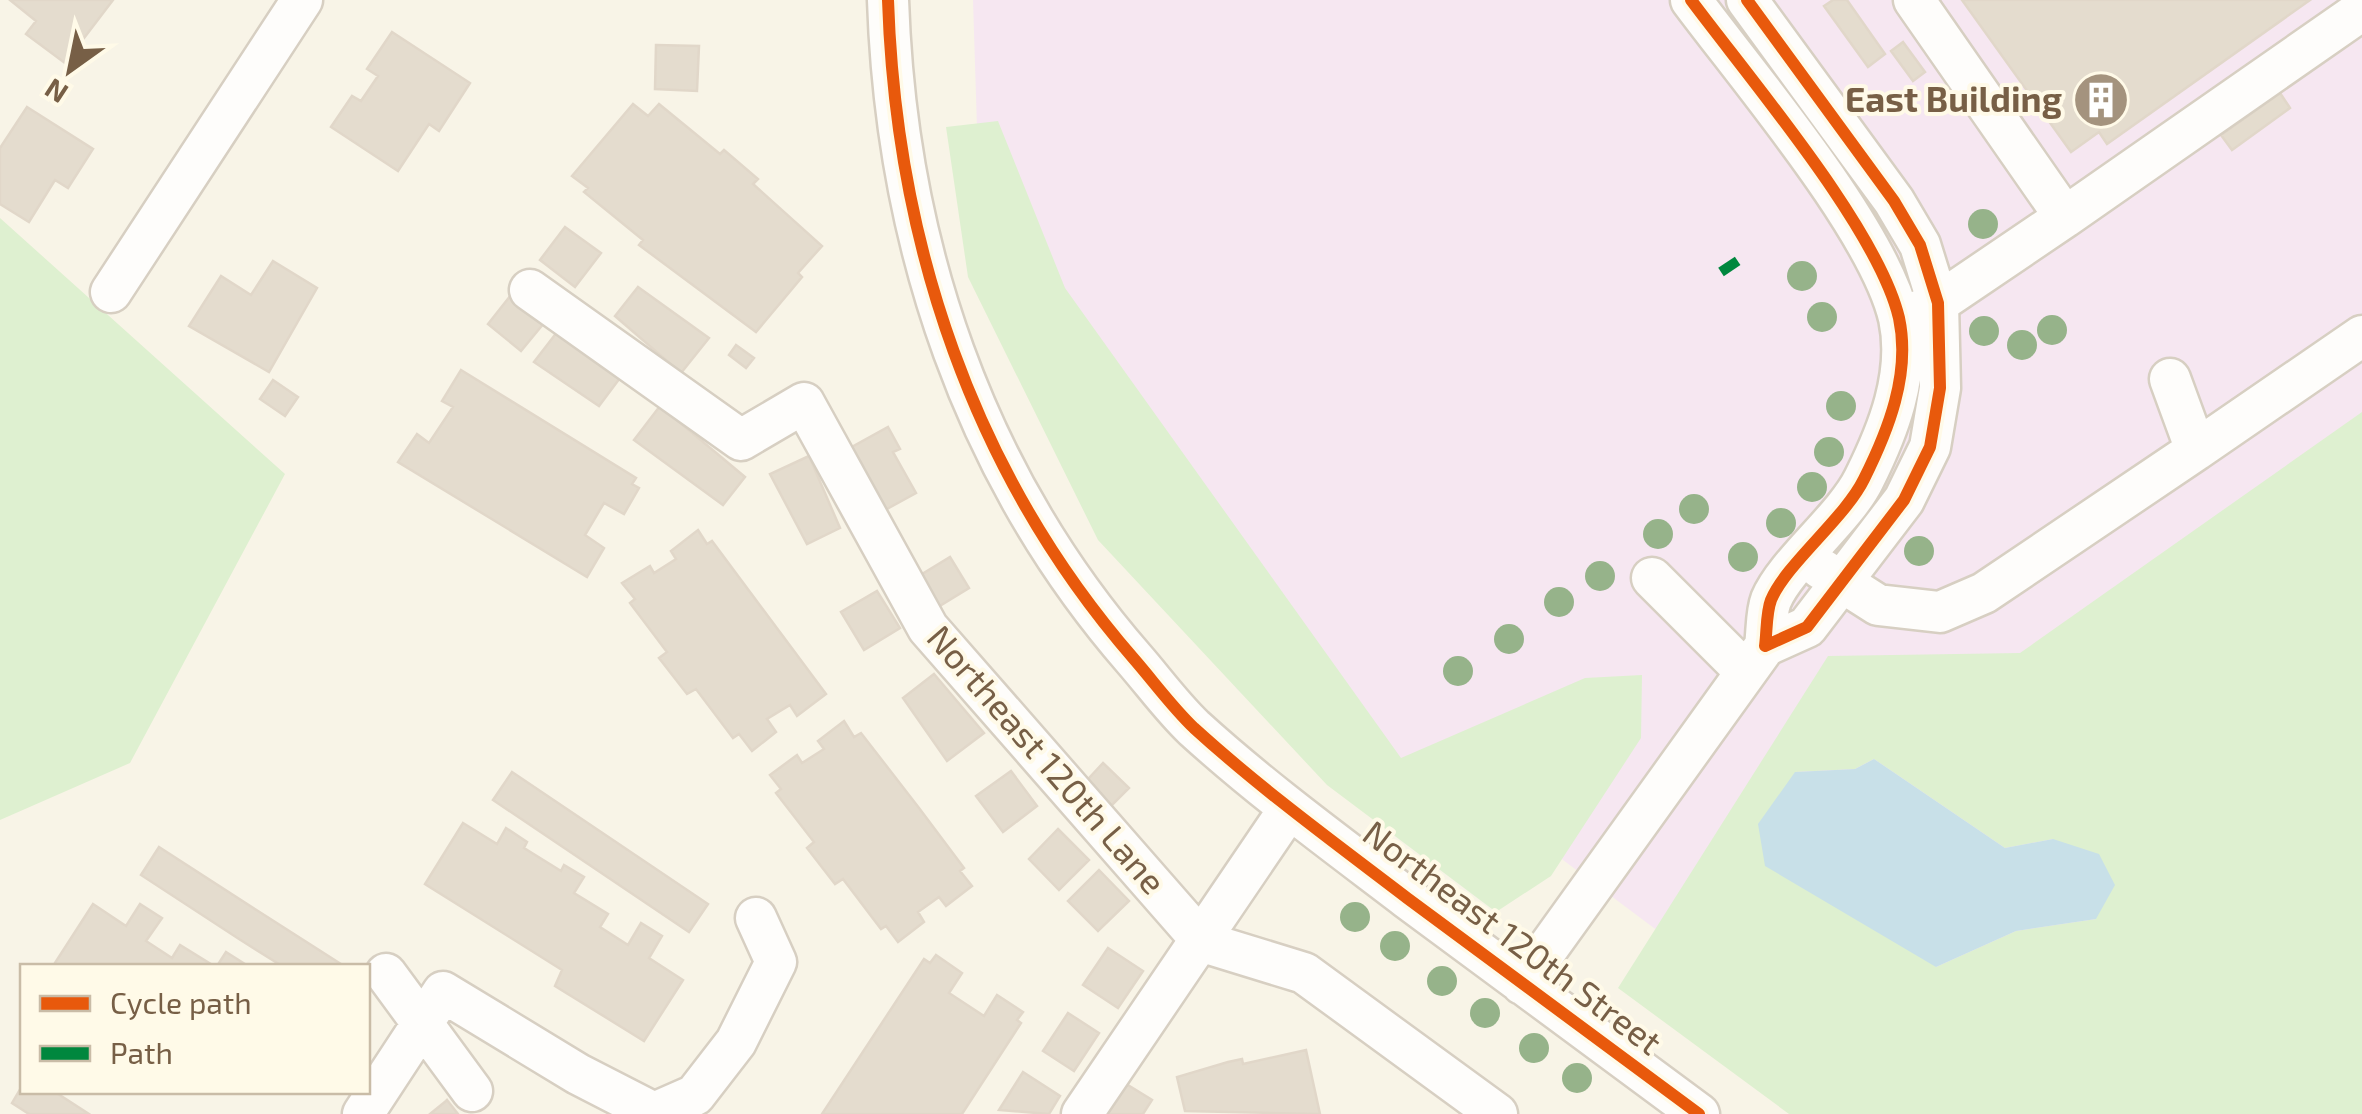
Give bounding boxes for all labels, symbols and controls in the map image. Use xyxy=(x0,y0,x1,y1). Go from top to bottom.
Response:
north arrow xyxy=(20,20,120,120)
building icon: East Building xyxy=(2071,70,2131,130)
text: N xyxy=(38,72,74,112)
place label: East Building xyxy=(1845,77,2062,119)
street label: Northeast 120th Lane xyxy=(920,616,1175,901)
street label: Northeast 120th Street xyxy=(1356,811,1671,1062)
legend xyxy=(20,964,370,1094)
text: Cycle path xyxy=(110,984,252,1020)
text: Path xyxy=(110,1034,173,1070)

